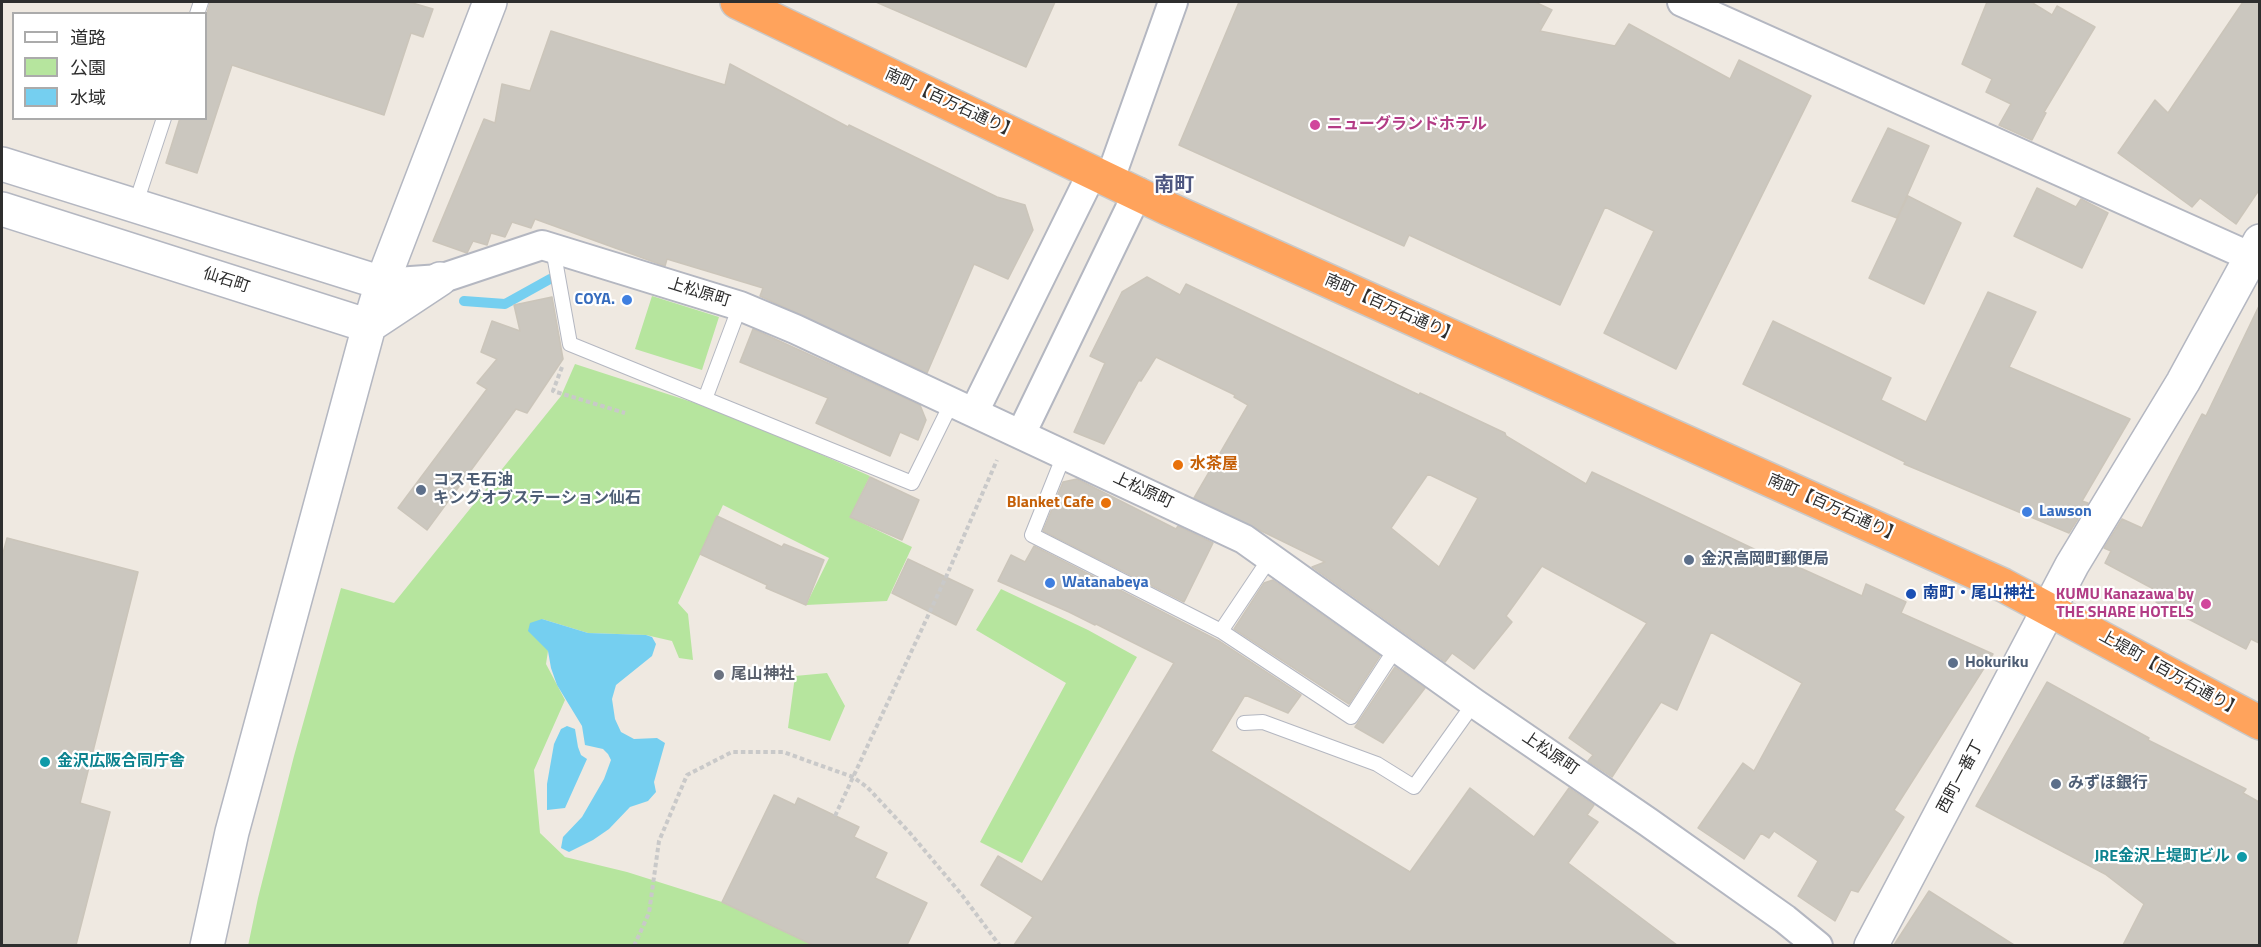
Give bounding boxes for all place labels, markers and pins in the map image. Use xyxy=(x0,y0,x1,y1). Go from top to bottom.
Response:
place label: ニューグランドホテル xyxy=(1327,115,1487,135)
marker: ニューグランドホテル xyxy=(1308,118,1322,132)
place label: COYA. xyxy=(575,290,615,310)
marker: COYA. xyxy=(620,293,634,307)
place label: 水茶屋 xyxy=(1190,455,1238,475)
marker: 水茶屋 xyxy=(1171,458,1185,472)
place label: コスモ石油 キングオブステーション仙石 xyxy=(433,471,641,509)
marker: コスモ石油 キングオブステーション仙石 xyxy=(414,483,428,497)
place label: Blanket Cafe xyxy=(1007,493,1094,513)
marker: Blanket Cafe xyxy=(1099,496,1113,510)
place label: Lawson xyxy=(2039,502,2092,522)
marker: Lawson xyxy=(2020,505,2034,519)
place label: 金沢高岡町郵便局 xyxy=(1701,550,1829,570)
marker: 金沢高岡町郵便局 xyxy=(1682,553,1696,567)
place label: Watanabeya xyxy=(1062,573,1149,593)
marker: Watanabeya xyxy=(1043,576,1057,590)
place label: 南町・尾山神社 xyxy=(1923,584,2035,604)
place label: KUMU Kanazawa by THE SHARE HOTELS xyxy=(2056,585,2194,623)
marker: 南町・尾山神社 xyxy=(1904,587,1918,601)
marker: KUMU Kanazawa by THE SHARE HOTELS xyxy=(2199,597,2213,611)
place label: Hokuriku xyxy=(1965,653,2029,673)
marker: Hokuriku xyxy=(1946,656,1960,670)
place label: 尾山神社 xyxy=(731,665,795,685)
marker: 尾山神社 xyxy=(712,668,726,682)
place label: 金沢広阪合同庁舎 xyxy=(57,752,185,772)
marker: 金沢広阪合同庁舎 xyxy=(38,755,52,769)
place label: みずほ銀行 xyxy=(2068,774,2148,794)
marker: みずほ銀行 xyxy=(2049,777,2063,791)
place label: JRE金沢上堤町ビル xyxy=(2094,847,2230,867)
marker: JRE金沢上堤町ビル xyxy=(2235,850,2249,864)

